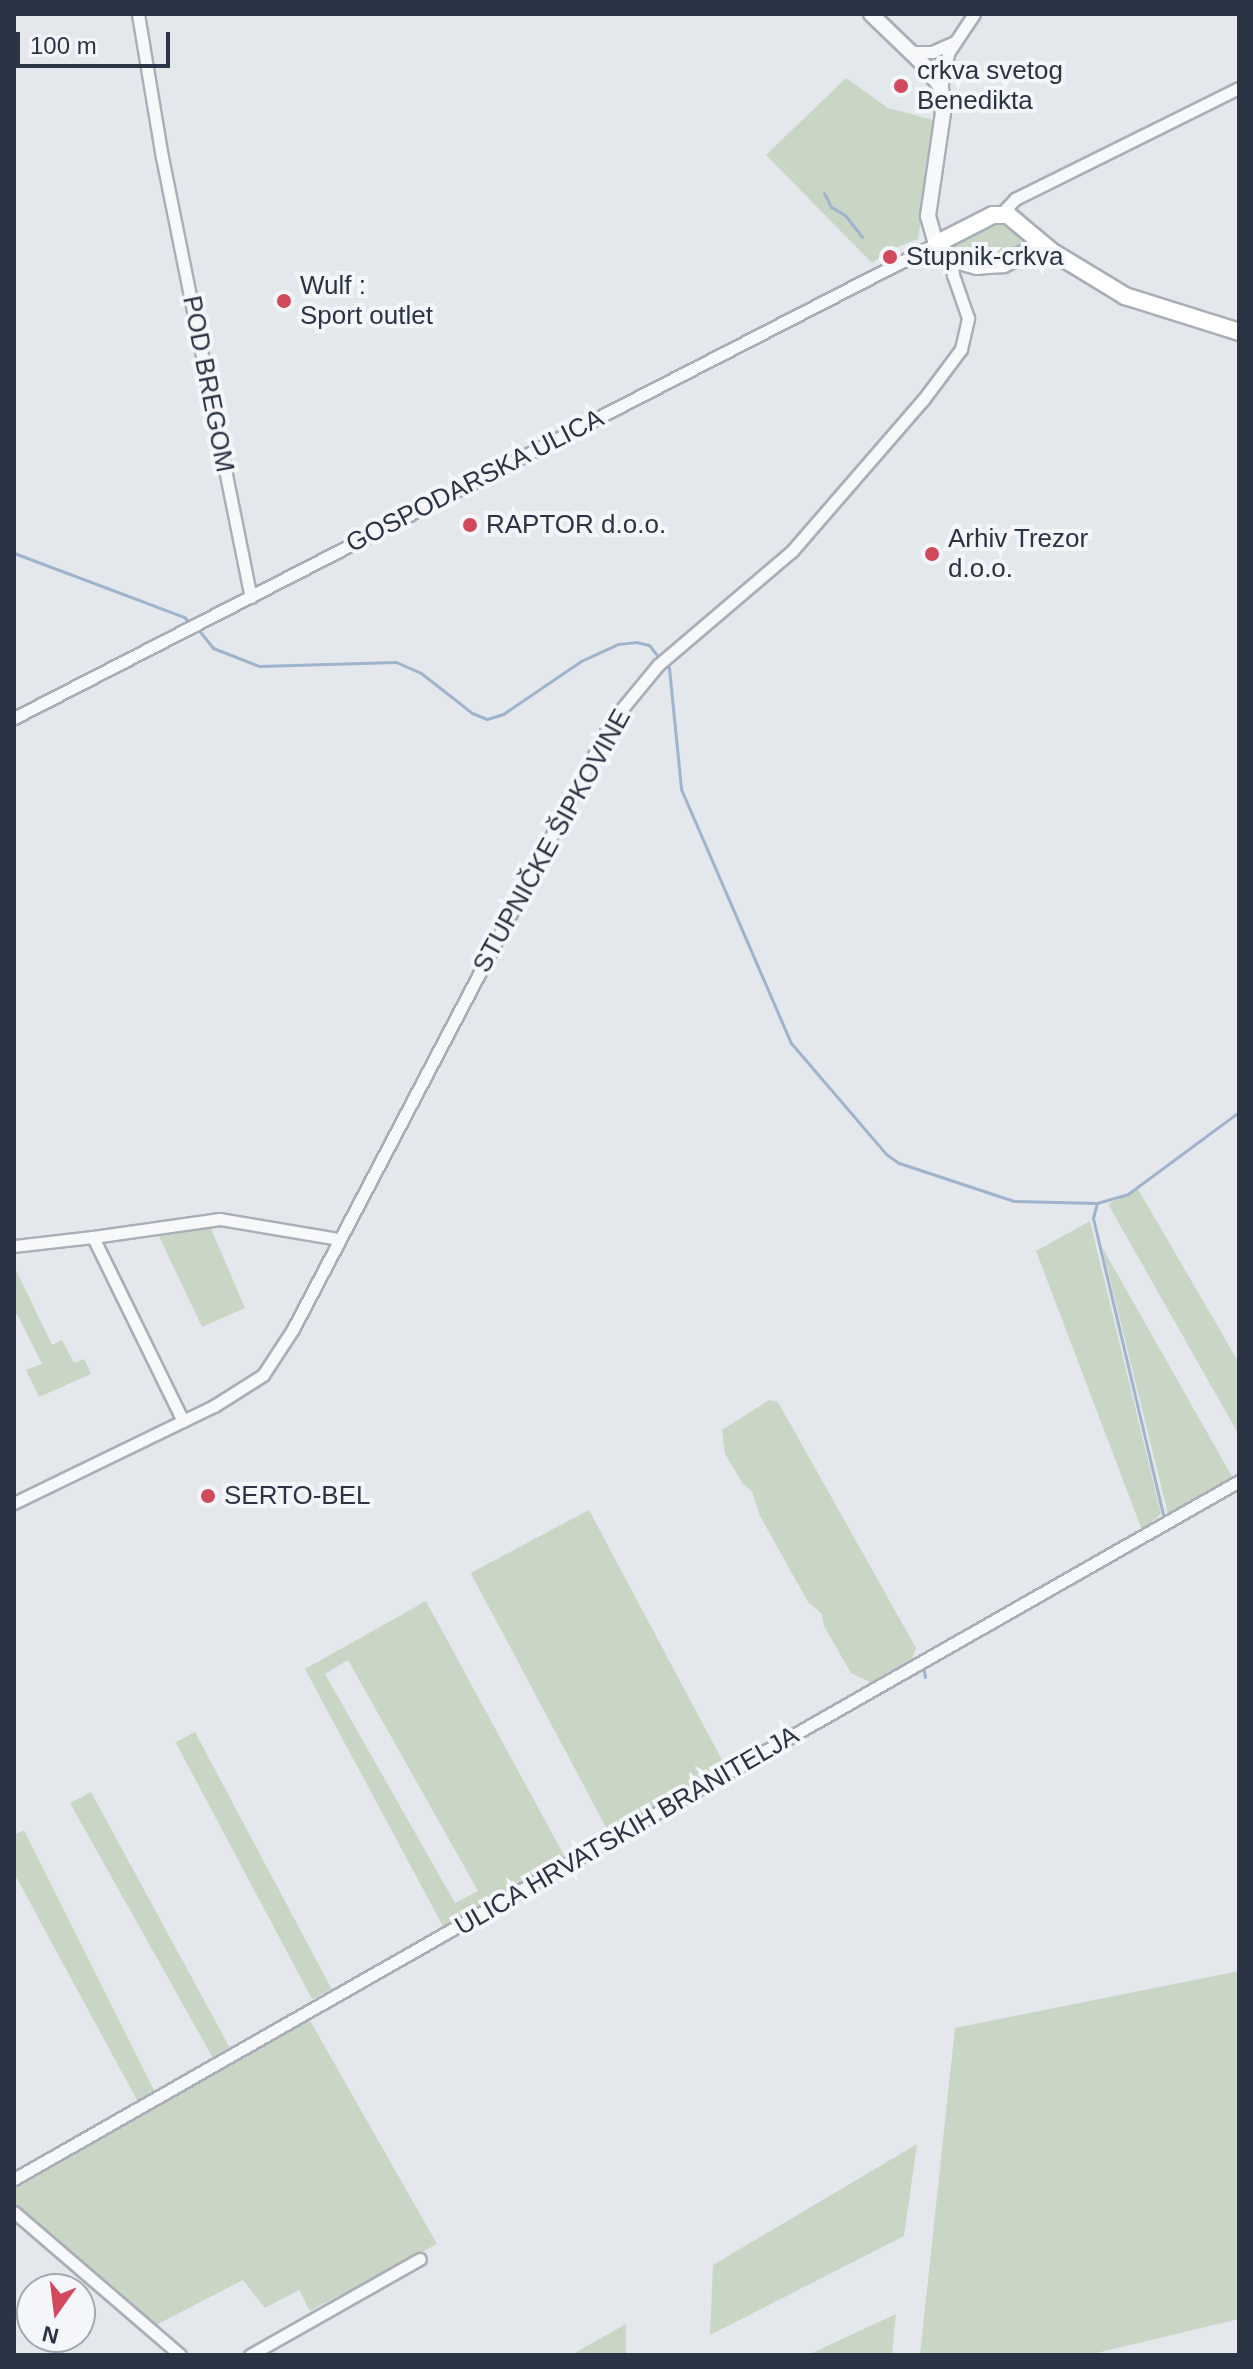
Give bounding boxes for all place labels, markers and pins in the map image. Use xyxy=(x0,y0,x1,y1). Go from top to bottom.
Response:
place label: crkva svetog Benedikta xyxy=(917,55,1063,116)
marker: crkva svetog Benedikta xyxy=(892,77,910,95)
place label: Stupnik-crkva xyxy=(906,241,1063,273)
marker: Stupnik-crkva xyxy=(881,248,899,266)
place label: Wulf : Sport outlet xyxy=(300,270,433,332)
marker: Wulf : Sport outlet xyxy=(275,292,293,310)
place label: RAPTOR d.o.o. xyxy=(486,509,666,541)
marker: RAPTOR d.o.o. xyxy=(461,516,479,534)
place label: Arhiv Trezor d.o.o. xyxy=(948,523,1089,584)
marker: Arhiv Trezor d.o.o. xyxy=(923,545,941,563)
place label: SERTO-BEL xyxy=(224,1480,370,1512)
marker: SERTO-BEL xyxy=(199,1487,217,1505)

